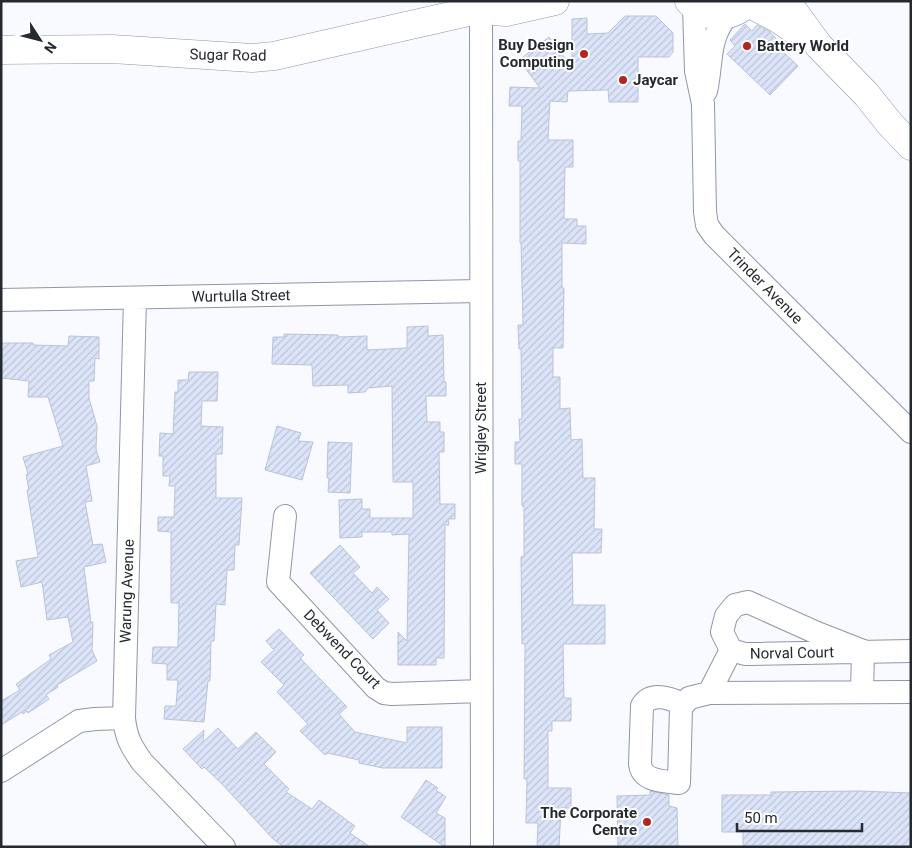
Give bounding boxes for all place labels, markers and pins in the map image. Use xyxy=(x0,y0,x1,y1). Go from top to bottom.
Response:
place label: Buy Design Computing xyxy=(498,36,574,71)
place label: Battery World xyxy=(757,37,849,55)
marker: Battery World xyxy=(741,40,753,52)
marker: Buy Design Computing xyxy=(578,48,590,60)
place label: Jaycar xyxy=(633,71,679,89)
marker: Jaycar xyxy=(617,74,629,86)
place label: The Corporate Centre xyxy=(540,804,637,839)
marker: The Corporate Centre xyxy=(641,816,653,828)

